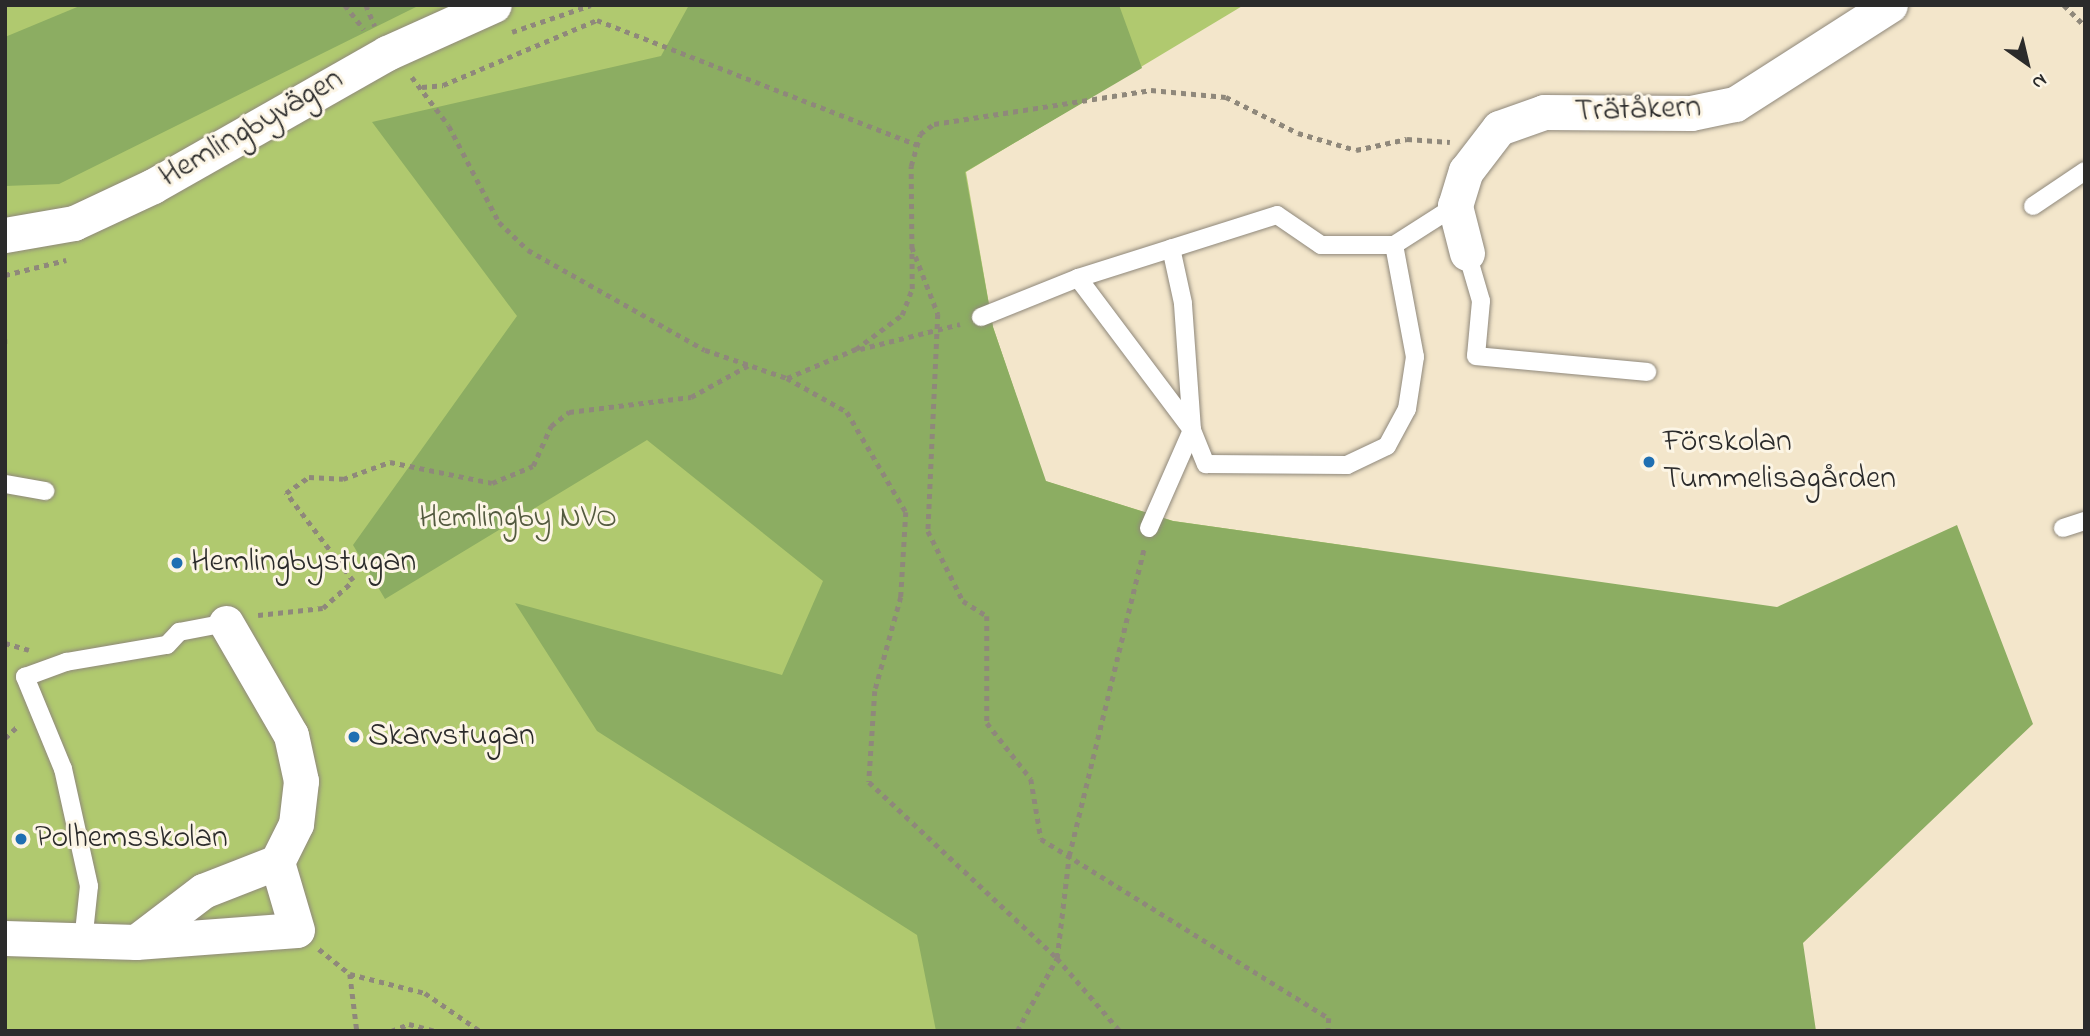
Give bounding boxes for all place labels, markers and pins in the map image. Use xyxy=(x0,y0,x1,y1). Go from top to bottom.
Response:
place label: Förskolan Tummelisagården xyxy=(1663,425,1896,500)
marker: Förskolan Tummelisagården xyxy=(1641,454,1657,470)
place label: Hemlingbystugan xyxy=(191,544,416,582)
marker: Hemlingbystugan xyxy=(169,555,185,571)
place label: Skarvstugan xyxy=(368,718,535,756)
marker: Skarvstugan xyxy=(346,729,362,745)
place label: Polhemsskolan xyxy=(35,820,228,858)
marker: Polhemsskolan xyxy=(13,831,29,847)

